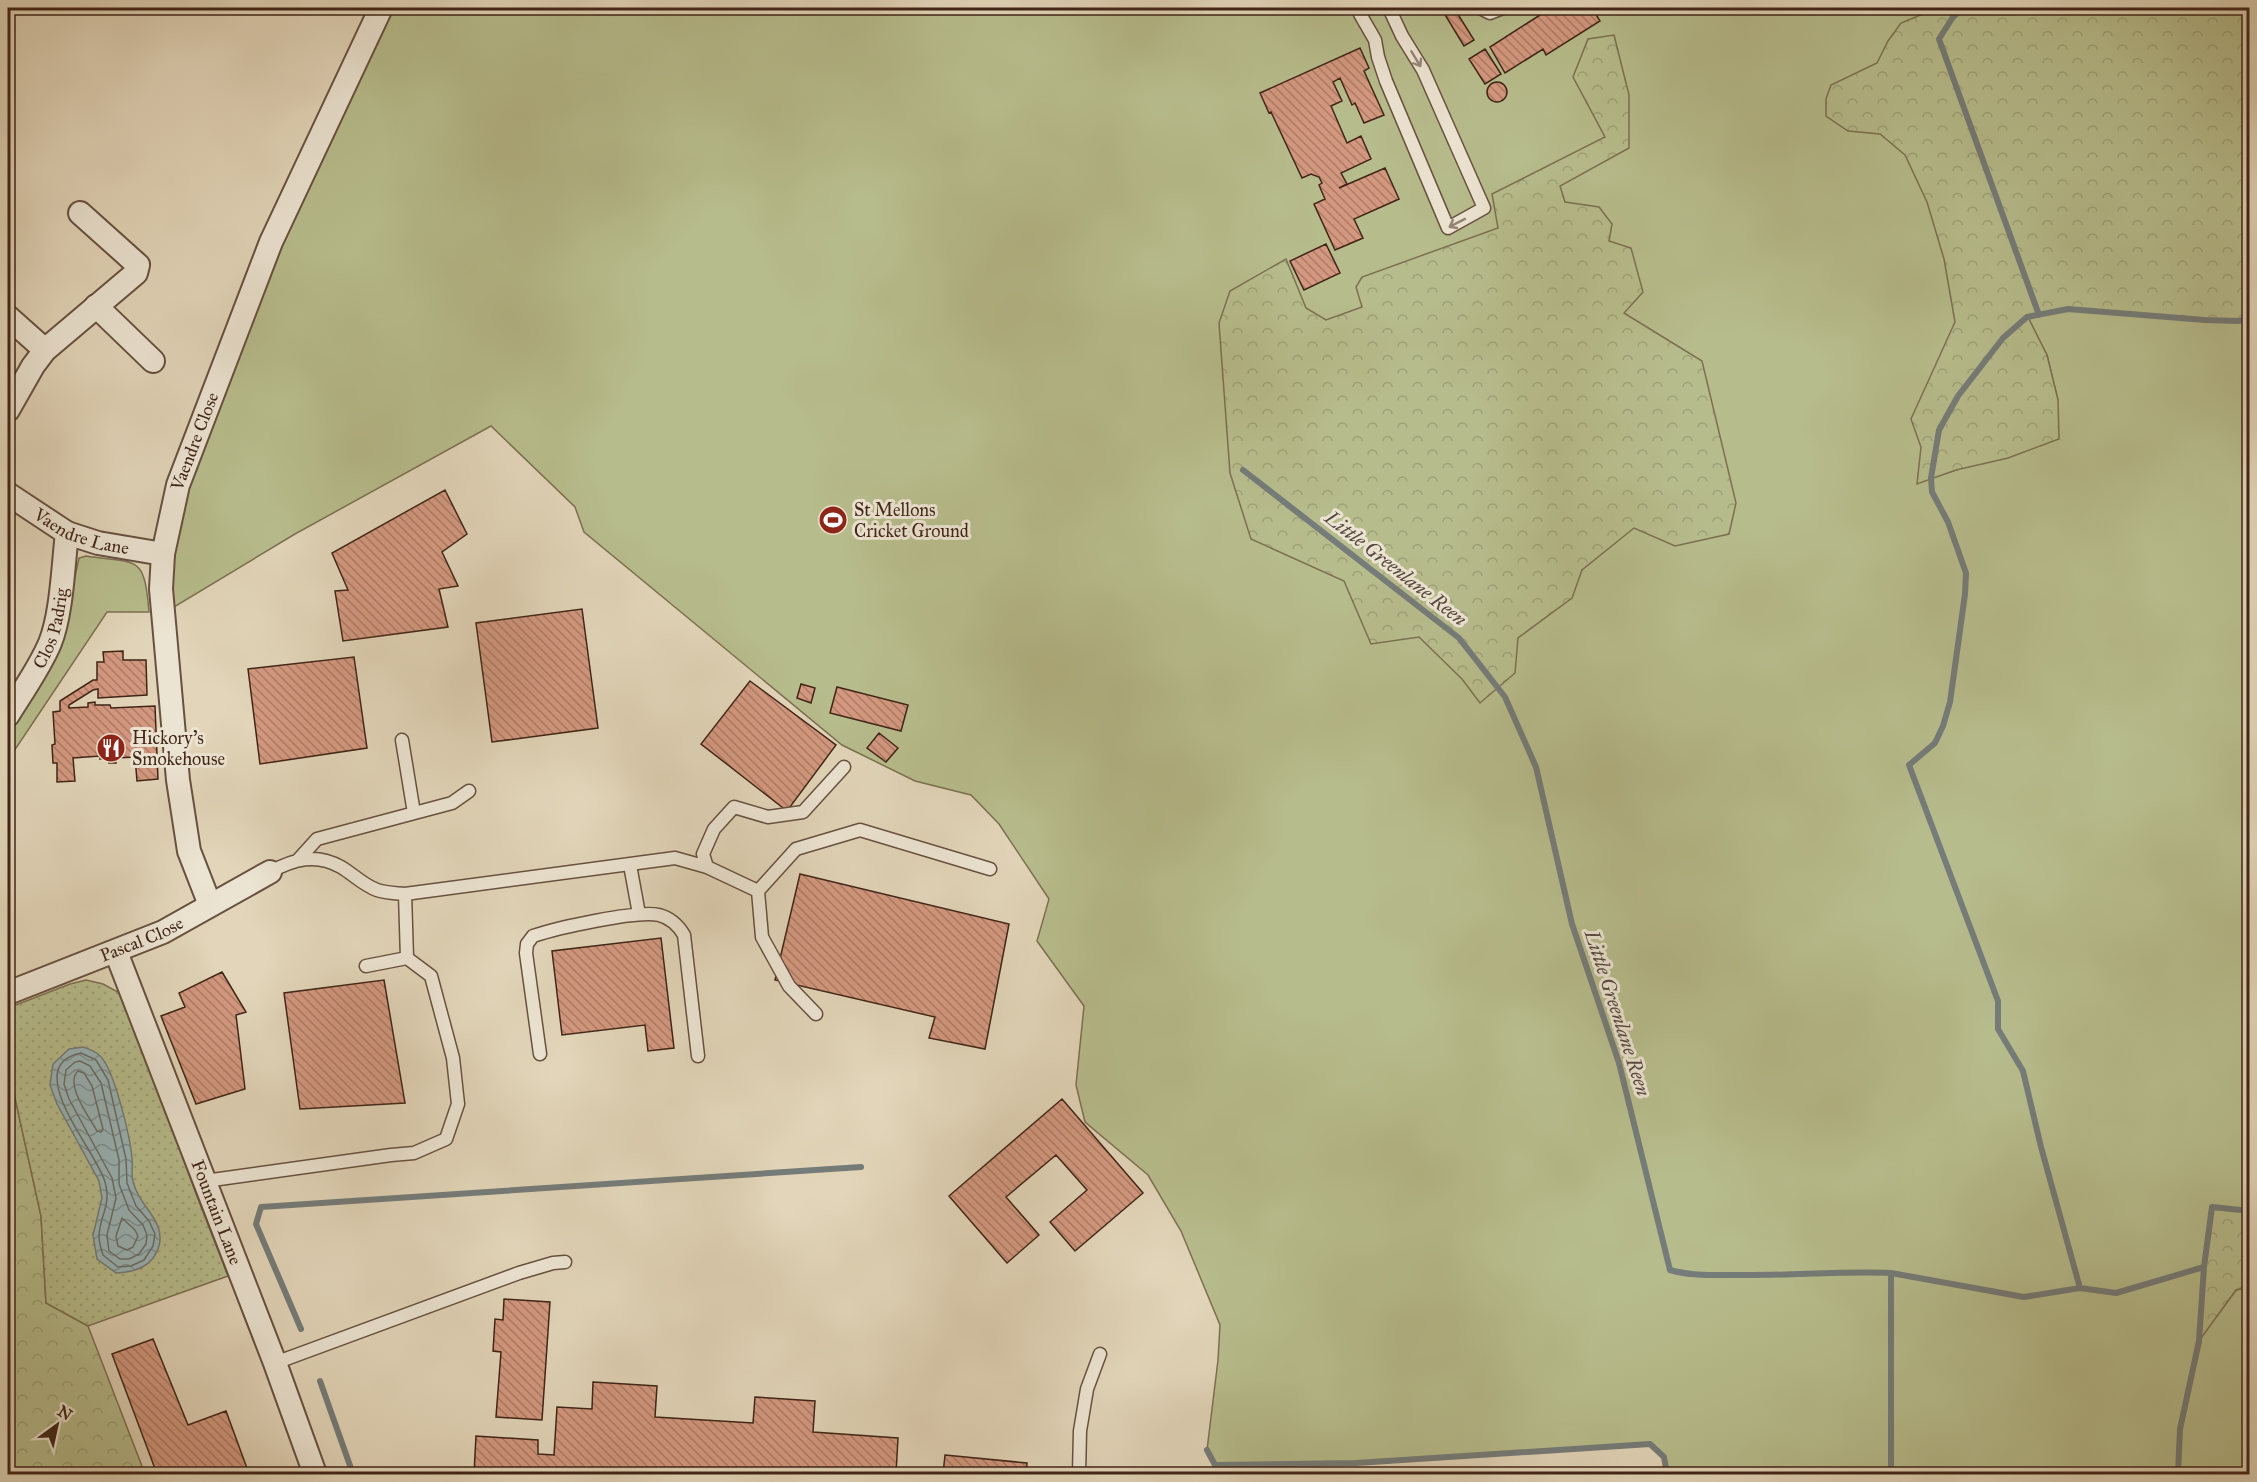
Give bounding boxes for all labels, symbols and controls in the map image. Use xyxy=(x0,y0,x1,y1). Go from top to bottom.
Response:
one-way arrow xyxy=(1410,50,1422,67)
one-way arrow xyxy=(1448,217,1466,229)
street label: Vaendre Close xyxy=(166,389,223,494)
place label: St Mellons Cricket Ground xyxy=(854,499,969,542)
street label: Vaendre Lane xyxy=(29,503,131,559)
sports icon: St Mellons Cricket Ground xyxy=(817,504,849,536)
water label: Little Greenlane Reen xyxy=(1320,505,1472,631)
street label: Clos Padrig xyxy=(28,586,74,673)
place label: Hickory's Smokehouse xyxy=(132,727,225,770)
restaurant icon: Hickory's Smokehouse xyxy=(95,732,127,764)
street label: Pascal Close xyxy=(97,912,187,967)
water label: Little Greenlane Reen xyxy=(1580,926,1656,1100)
street label: Fountain Lane xyxy=(186,1157,247,1268)
north arrow xyxy=(27,1395,87,1455)
text: N xyxy=(54,1401,76,1425)

